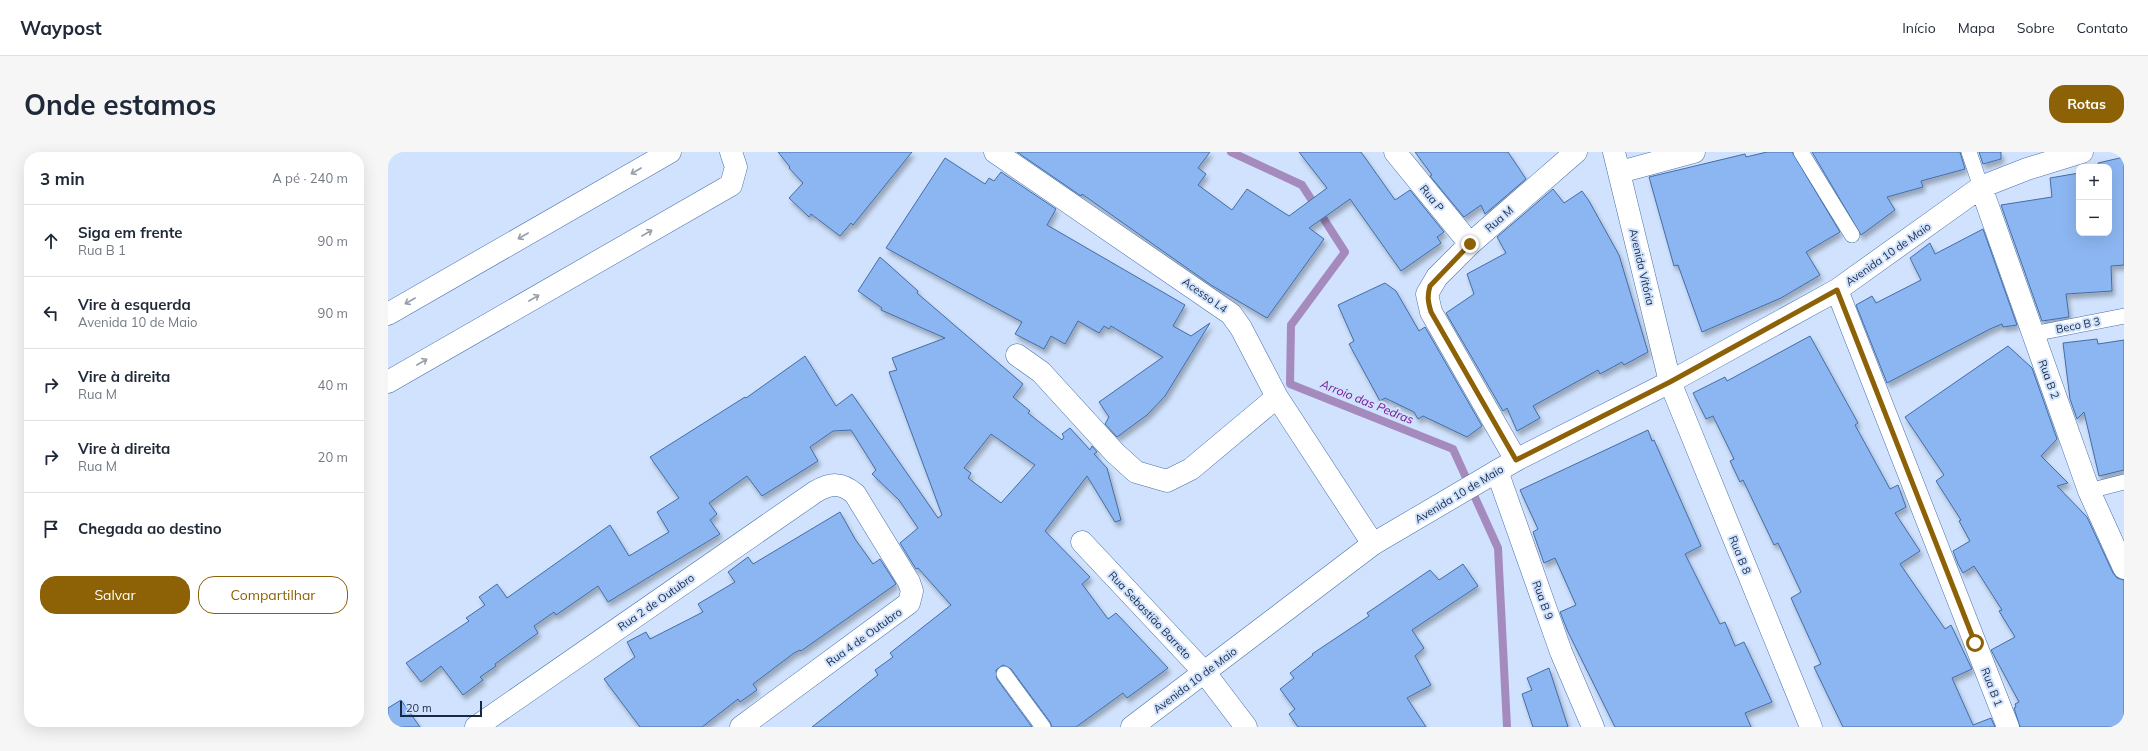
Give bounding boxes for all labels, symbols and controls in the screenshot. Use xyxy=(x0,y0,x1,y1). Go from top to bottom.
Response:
text: Waypost xyxy=(20,16,102,40)
text: Início xyxy=(1902,19,1936,37)
text: Mapa xyxy=(1958,19,1995,37)
text: Sobre xyxy=(2017,19,2055,37)
text: Contato xyxy=(2077,19,2128,37)
button: Rotas xyxy=(2049,85,2124,123)
text: Onde estamos xyxy=(24,87,216,122)
map controls xyxy=(2076,164,2112,236)
button: + xyxy=(2076,164,2112,200)
text: 3 min xyxy=(40,168,85,189)
one-way arrow xyxy=(630,168,642,176)
text: A pé · 240 m xyxy=(272,170,348,186)
street label: Rua P xyxy=(1417,182,1447,214)
button: − xyxy=(2076,200,2112,236)
street label: Rua M xyxy=(1482,203,1516,235)
street label: Avenida 10 de Maio xyxy=(1843,219,1933,289)
text: Siga em frente xyxy=(78,223,183,242)
street label: Avenida Vitória xyxy=(1626,227,1658,307)
one-way arrow xyxy=(641,228,653,236)
icon: ahead xyxy=(40,230,62,252)
text: 90 m xyxy=(318,233,348,249)
one-way arrow xyxy=(517,233,529,241)
route end xyxy=(1461,235,1479,253)
text: Rua B 1 xyxy=(78,242,126,258)
street label: Acesso L4 xyxy=(1180,274,1231,316)
one-way arrow xyxy=(528,293,540,301)
text: Vire à esquerda xyxy=(78,295,191,314)
one-way arrow xyxy=(405,297,417,305)
icon: left xyxy=(40,302,62,324)
text: 90 m xyxy=(318,305,348,321)
text: Avenida 10 de Maio xyxy=(78,314,198,330)
street label: Beco B 3 xyxy=(2055,314,2101,336)
one-way arrow xyxy=(416,358,428,366)
street label: Rua B 2 xyxy=(2036,358,2063,401)
text: Vire à direita xyxy=(78,367,170,386)
icon: right xyxy=(40,374,62,396)
water label: Arroio das Pedras xyxy=(1317,376,1416,427)
text: 40 m xyxy=(318,377,348,393)
text: Rua M xyxy=(78,386,117,402)
text: Vire à direita xyxy=(78,439,170,458)
icon: right xyxy=(40,446,62,468)
text: 20 m xyxy=(318,449,348,465)
text: Rua M xyxy=(78,458,117,474)
street label: Avenida 10 de Maio xyxy=(1412,462,1506,526)
icon: arrive xyxy=(40,518,62,540)
text: Chegada ao destino xyxy=(78,519,222,538)
street label: Rua B 8 xyxy=(1726,534,1754,577)
street label: Rua Sebastião Barreto xyxy=(1106,568,1194,662)
street label: Rua 2 de Outubro xyxy=(615,570,697,634)
button: Salvar xyxy=(40,576,190,614)
button: Compartilhar xyxy=(198,576,348,614)
street label: Rua B 9 xyxy=(1530,579,1556,621)
street label: Rua 4 de Outubro xyxy=(823,605,905,669)
route start xyxy=(1966,634,1984,652)
street label: Avenida 10 de Maio xyxy=(1150,644,1240,716)
street label: Rua B 1 xyxy=(1978,666,2006,708)
scale bar xyxy=(400,699,482,718)
text: 20 m xyxy=(406,701,432,715)

